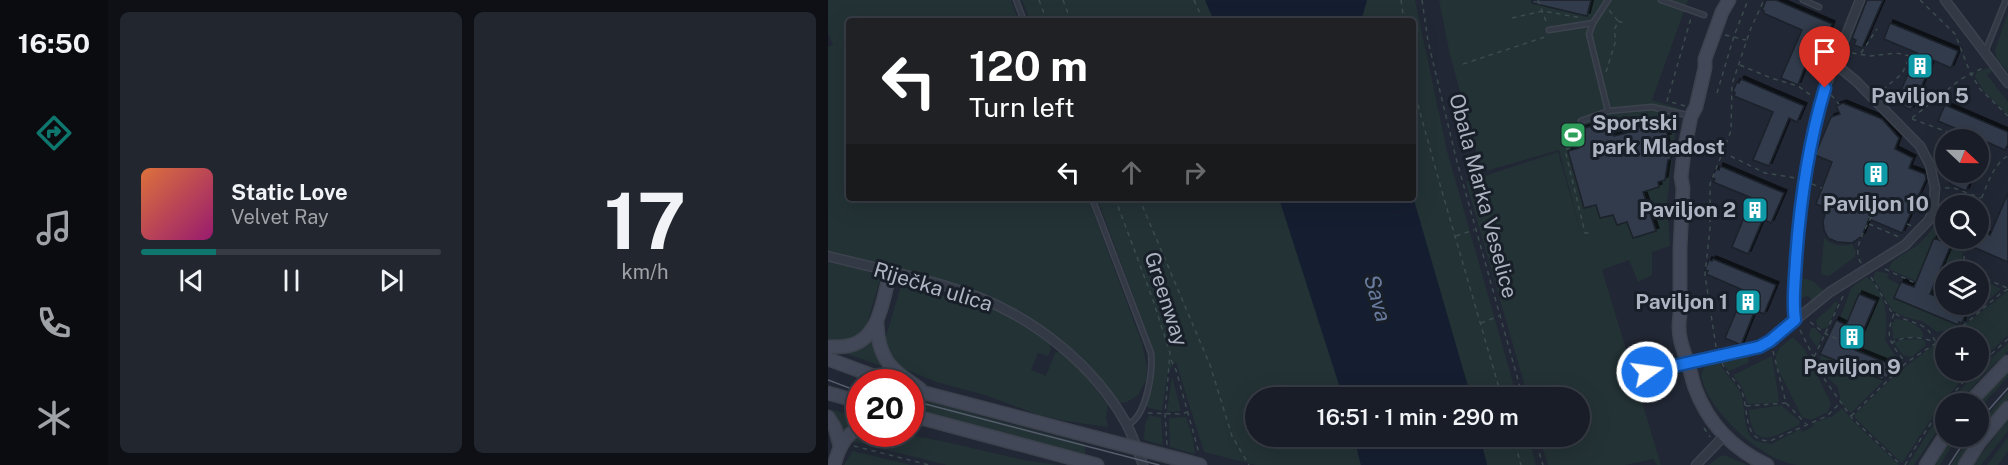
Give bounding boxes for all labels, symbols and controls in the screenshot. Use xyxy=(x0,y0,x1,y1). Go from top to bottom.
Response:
pin xyxy=(1799,26,1850,88)
text: 16:50 xyxy=(18,27,90,59)
icon: arrive xyxy=(1808,35,1841,68)
text: 120 m xyxy=(969,41,1088,90)
icon: left xyxy=(870,42,948,120)
building icon: Paviljon 5 xyxy=(1905,51,1935,81)
place label: Paviljon 5 xyxy=(1871,83,1969,108)
text: Turn left xyxy=(969,91,1075,123)
street label: Obala Marka Veselice xyxy=(1444,91,1523,301)
place label: Sportski park Mladost xyxy=(1592,110,1725,159)
icon: directions xyxy=(33,112,75,154)
sports icon: Sportski park Mladost xyxy=(1558,120,1588,150)
north arrow xyxy=(1935,129,1989,183)
map controls xyxy=(1935,129,1989,447)
icon: left xyxy=(1052,156,1085,189)
icon: ahead xyxy=(1115,156,1148,189)
icon: right xyxy=(1178,156,1211,189)
building icon: Paviljon 10 xyxy=(1861,159,1891,189)
text: 17 xyxy=(604,175,686,267)
text: Static Love xyxy=(231,179,348,205)
place label: Paviljon 10 xyxy=(1823,191,1929,216)
building icon: Paviljon 2 xyxy=(1740,195,1770,225)
button: search xyxy=(1935,195,1989,249)
place label: Paviljon 2 xyxy=(1639,197,1736,222)
text: Velvet Ray xyxy=(231,205,329,229)
icon: music xyxy=(33,207,75,249)
street label: Greenway xyxy=(1140,249,1193,349)
street label: Riječka ulica xyxy=(871,257,996,316)
text: km/h xyxy=(621,260,669,284)
button: layers xyxy=(1935,261,1989,315)
icon: previous xyxy=(175,264,208,297)
icon: pause xyxy=(275,264,308,297)
icon: next xyxy=(375,264,408,297)
water label: Sava xyxy=(1359,271,1397,325)
building icon: Paviljon 1 xyxy=(1733,287,1763,317)
place label: Paviljon 1 xyxy=(1635,289,1728,314)
icon: phone xyxy=(33,302,75,344)
building icon: Paviljon 9 xyxy=(1837,322,1867,352)
button: + xyxy=(1935,327,1989,381)
position arrow xyxy=(1615,340,1679,404)
place label: Paviljon 9 xyxy=(1803,354,1901,379)
speed limit sign: 20 xyxy=(846,369,924,447)
button: − xyxy=(1935,393,1989,447)
icon: climate xyxy=(33,397,75,439)
text: 16:51 · 1 min · 290 m xyxy=(1316,404,1519,430)

